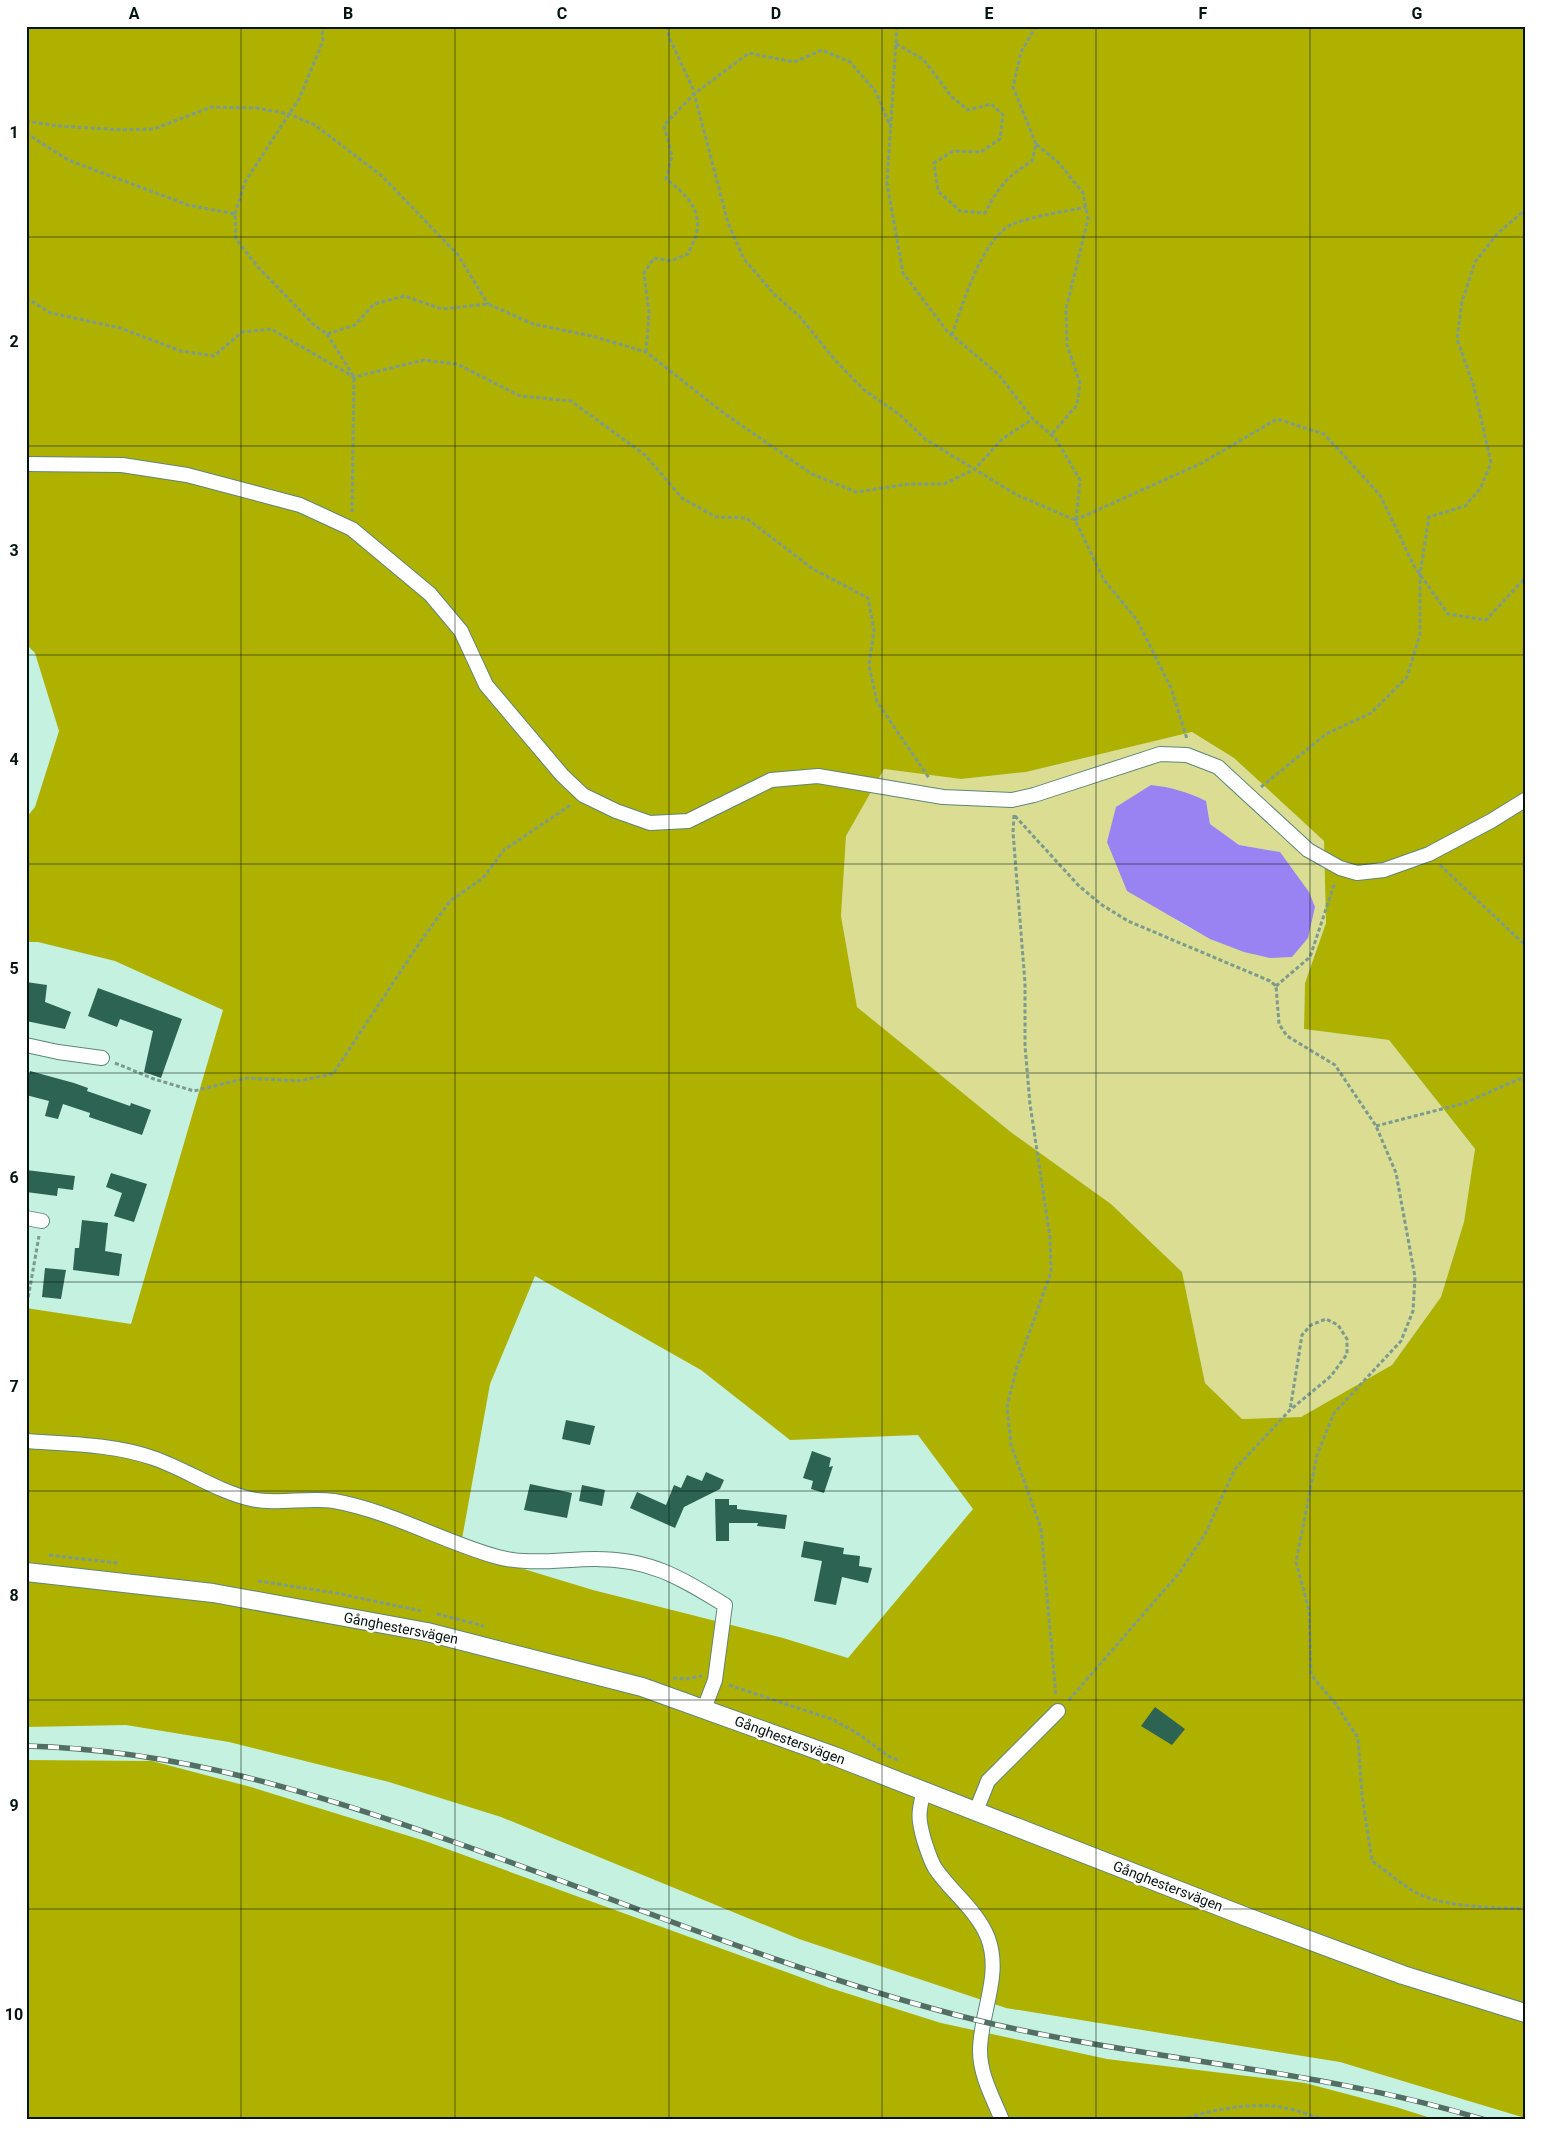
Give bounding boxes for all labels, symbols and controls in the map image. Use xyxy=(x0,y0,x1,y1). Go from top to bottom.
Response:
text: A xyxy=(129,4,140,23)
text: B xyxy=(343,4,353,23)
text: C xyxy=(557,4,567,23)
text: D xyxy=(771,4,781,23)
text: E xyxy=(985,4,994,23)
text: F xyxy=(1199,4,1208,23)
text: G xyxy=(1412,4,1423,23)
text: 1 xyxy=(9,123,19,142)
text: 2 xyxy=(9,332,19,351)
text: 3 xyxy=(9,541,19,560)
text: 4 xyxy=(9,750,19,769)
text: 5 xyxy=(9,959,19,978)
text: 6 xyxy=(9,1168,19,1187)
text: 7 xyxy=(9,1377,19,1396)
text: 8 xyxy=(9,1586,19,1605)
street label: Gånghestersvägen xyxy=(342,1609,460,1647)
street label: Gånghestersvägen xyxy=(733,1713,847,1767)
text: 9 xyxy=(9,1796,19,1815)
street label: Gånghestersvägen xyxy=(1111,1858,1225,1914)
text: 10 xyxy=(5,2005,23,2024)

